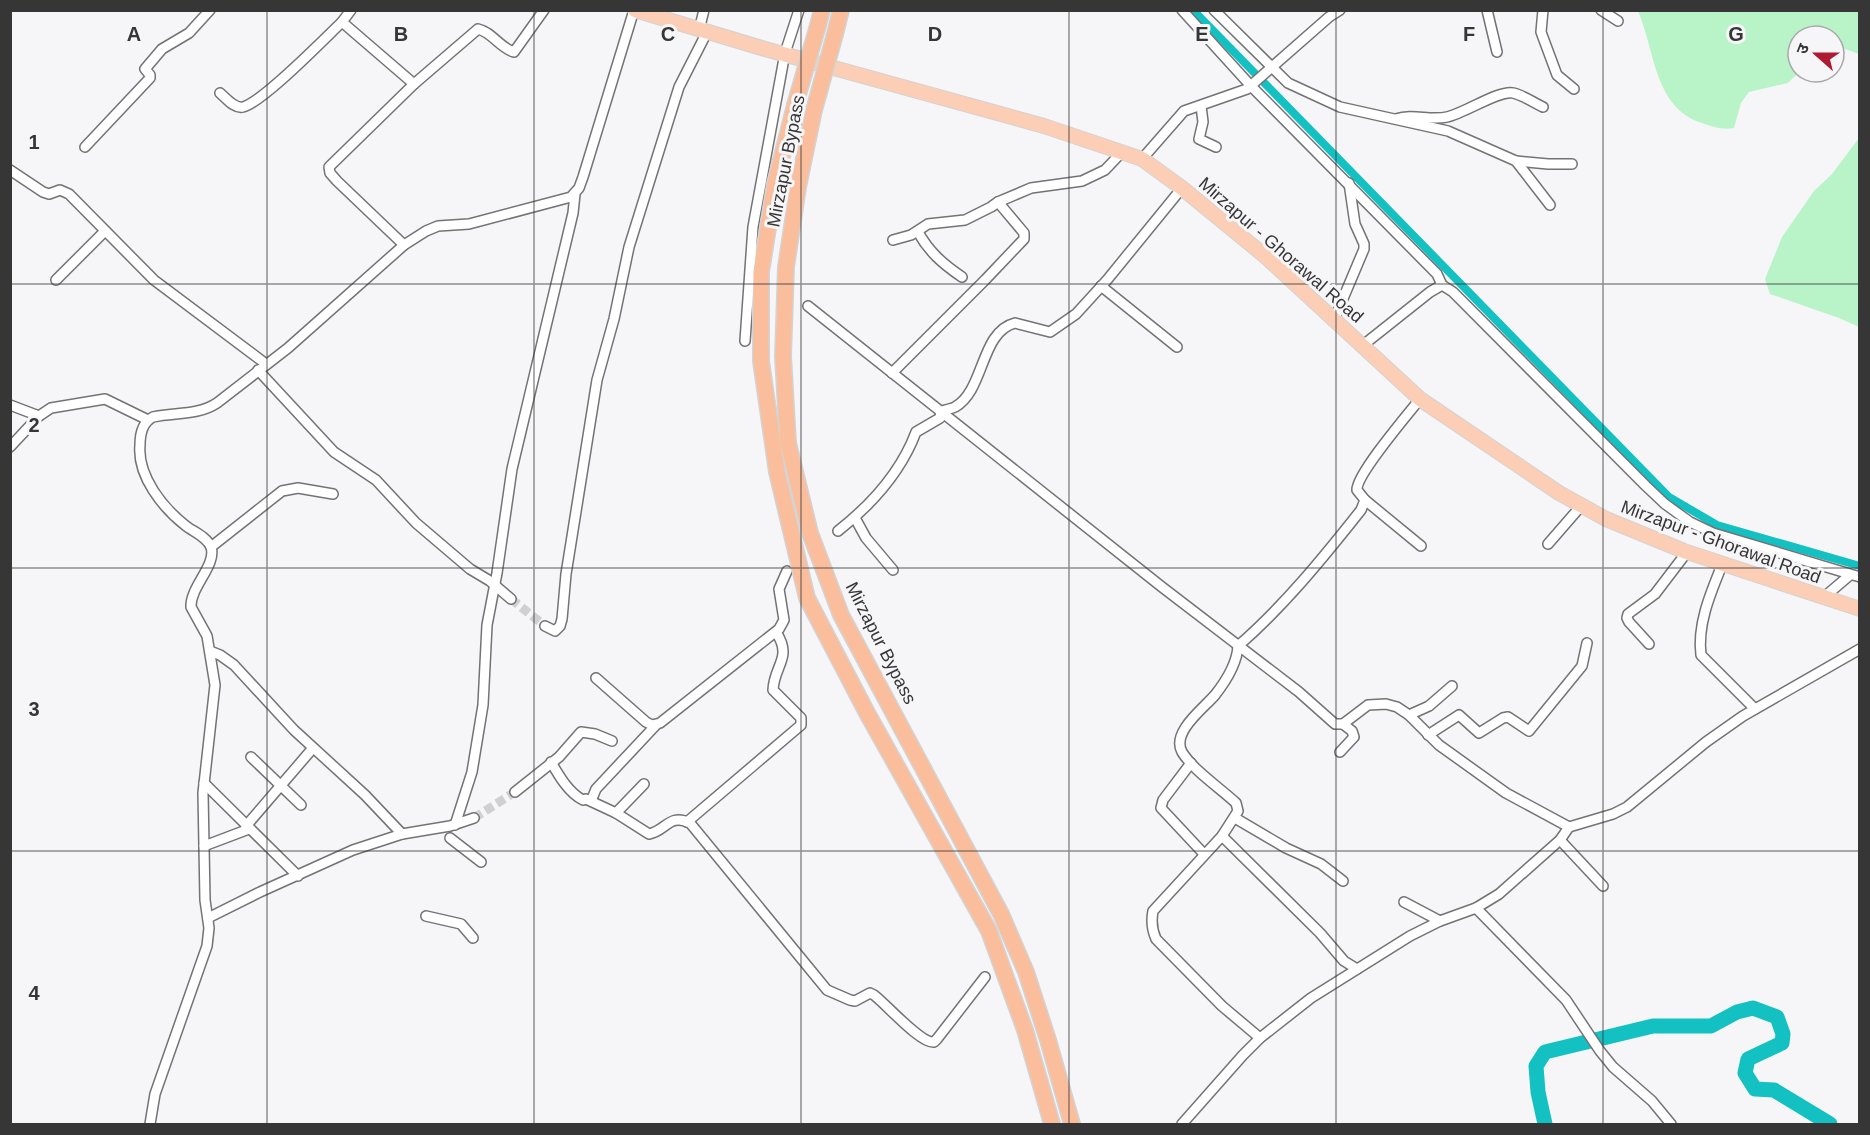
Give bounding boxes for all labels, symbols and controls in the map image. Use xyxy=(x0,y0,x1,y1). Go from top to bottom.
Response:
text: A xyxy=(127,23,141,45)
text: B xyxy=(394,23,408,45)
text: C xyxy=(661,23,675,45)
text: D xyxy=(928,23,942,45)
text: E xyxy=(1195,23,1209,45)
text: F xyxy=(1463,23,1475,45)
text: G xyxy=(1728,23,1744,45)
north arrow xyxy=(1786,24,1846,84)
text: उ xyxy=(1793,41,1812,56)
street label: Mirzapur Bypass xyxy=(763,93,809,229)
text: 1 xyxy=(28,131,40,153)
street label: Mirzapur - Ghorawal Road xyxy=(1195,173,1367,327)
text: 2 xyxy=(28,414,40,436)
street label: Mirzapur - Ghorawal Road xyxy=(1618,497,1824,587)
street label: Mirzapur Bypass xyxy=(842,579,920,707)
text: 3 xyxy=(28,698,40,720)
text: 4 xyxy=(28,982,40,1004)

